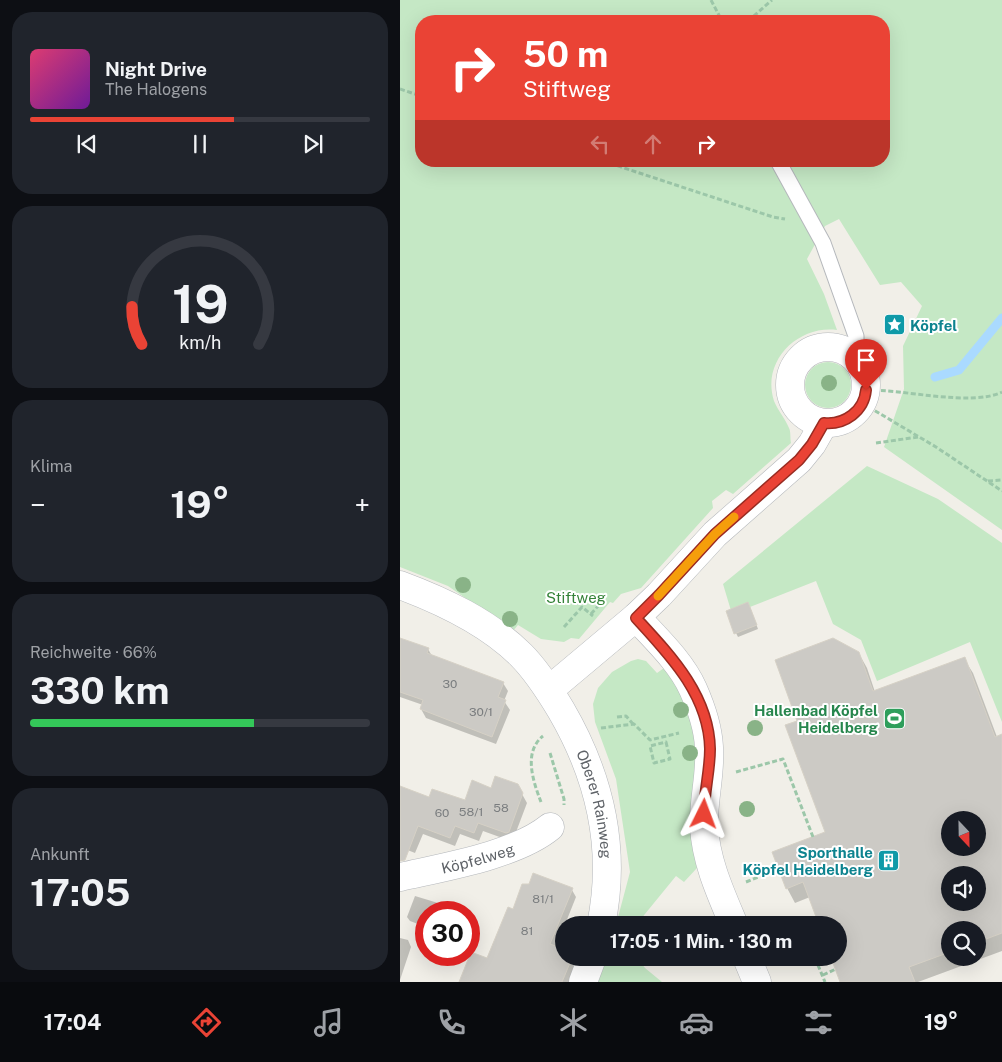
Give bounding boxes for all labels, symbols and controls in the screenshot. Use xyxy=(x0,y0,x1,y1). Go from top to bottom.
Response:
text: 50 m xyxy=(523,34,608,75)
icon: right xyxy=(440,35,505,100)
text: Night Drive xyxy=(105,58,207,80)
text: Stiftweg xyxy=(523,76,611,102)
text: The Halogens xyxy=(105,80,207,99)
icon: previous xyxy=(73,130,101,158)
icon: pause xyxy=(186,130,214,158)
icon: next xyxy=(299,130,327,158)
icon: left xyxy=(586,130,614,158)
icon: ahead xyxy=(639,130,667,158)
icon: right xyxy=(692,130,720,158)
text: 19 xyxy=(172,274,228,335)
place icon: Köpfel xyxy=(882,313,906,337)
place label: Köpfel xyxy=(910,317,957,334)
text: km/h xyxy=(179,332,221,353)
pin xyxy=(845,339,887,390)
icon: arrive xyxy=(852,346,880,374)
text: Klima xyxy=(30,457,72,476)
text: 19° xyxy=(170,482,230,527)
text: − xyxy=(30,488,46,521)
text: + xyxy=(354,488,370,521)
park label: Stiftweg xyxy=(546,589,606,606)
text: Reichweite · 66% xyxy=(30,643,157,662)
text: 330 km xyxy=(30,668,169,713)
house number: 30 xyxy=(443,677,457,691)
place label: Hallenbad Köpfel Heidelberg xyxy=(754,702,879,736)
house number: 30/1 xyxy=(469,705,493,719)
sports icon: Hallenbad Köpfel Heidelberg xyxy=(882,707,906,731)
street label: Oberer Rainweg xyxy=(574,747,615,859)
position arrow xyxy=(677,787,729,839)
house number: 58 xyxy=(493,801,509,815)
house number: 58/1 xyxy=(459,805,483,819)
house number: 60 xyxy=(435,806,449,820)
north arrow xyxy=(941,811,986,856)
map controls xyxy=(941,811,986,966)
street label: Köpfelweg xyxy=(439,839,517,876)
place label: Sporthalle Köpfel Heidelberg xyxy=(742,844,874,878)
text: Ankunft xyxy=(30,845,90,864)
building icon: Sporthalle Köpfel Heidelberg xyxy=(877,849,901,873)
button: sound xyxy=(941,866,986,911)
text: 17:05 xyxy=(30,870,130,915)
house number: 81/1 xyxy=(532,892,554,906)
speed limit sign: 30 xyxy=(415,901,480,966)
button: search xyxy=(941,921,986,966)
house number: 81 xyxy=(521,924,533,938)
text: 17:05 · 1 Min. · 130 m xyxy=(610,930,792,952)
icon: directions xyxy=(189,1005,224,1040)
icon: music xyxy=(311,1005,346,1040)
icon: phone xyxy=(434,1005,469,1040)
icon: climate xyxy=(556,1005,591,1040)
icon: car xyxy=(679,1005,714,1040)
icon: filters xyxy=(801,1005,836,1040)
text: 17:04 xyxy=(44,1009,101,1035)
text: 19° xyxy=(924,1009,958,1035)

